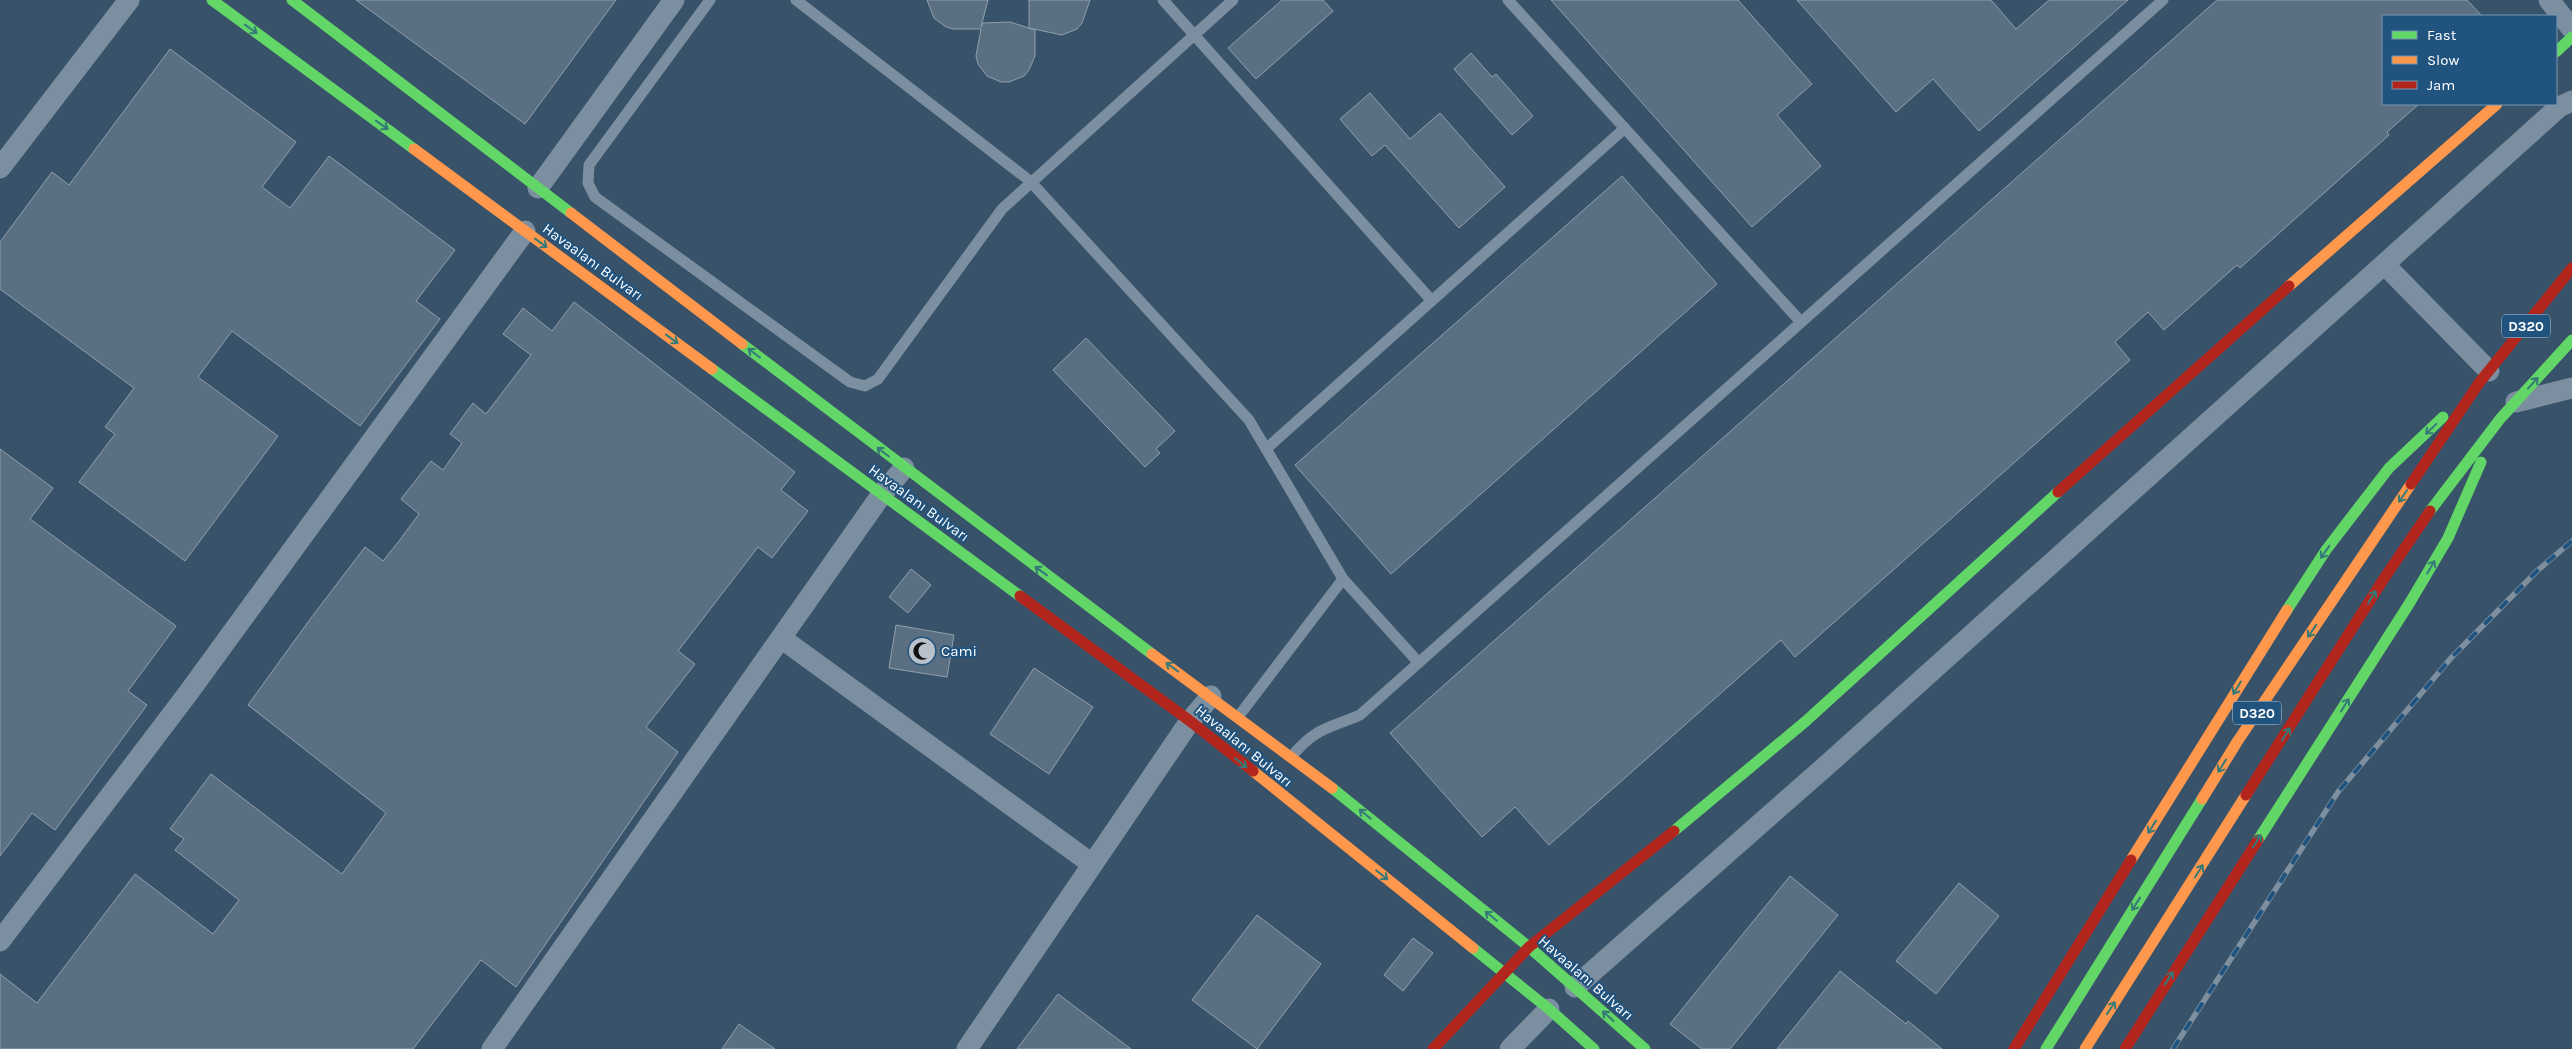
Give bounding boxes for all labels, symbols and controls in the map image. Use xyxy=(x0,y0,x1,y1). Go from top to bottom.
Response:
legend xyxy=(2382,15,2557,105)
one-way arrow xyxy=(244,24,258,34)
text: Fast xyxy=(2427,26,2457,44)
text: Slow xyxy=(2427,51,2459,69)
text: Jam xyxy=(2427,76,2455,94)
one-way arrow xyxy=(375,120,388,131)
street label: Havaalanı Bulvarı xyxy=(539,219,647,305)
one-way arrow xyxy=(534,237,547,248)
road number: D320 xyxy=(2502,314,2550,338)
one-way arrow xyxy=(665,334,679,344)
one-way arrow xyxy=(747,348,761,358)
one-way arrow xyxy=(2527,377,2539,390)
one-way arrow xyxy=(2424,423,2437,434)
one-way arrow xyxy=(877,446,890,457)
street label: Havaalanı Bulvarı xyxy=(865,460,973,546)
one-way arrow xyxy=(2398,489,2408,503)
one-way arrow xyxy=(2320,544,2330,558)
one-way arrow xyxy=(2426,560,2436,574)
one-way arrow xyxy=(1034,566,1048,576)
one-way arrow xyxy=(2368,590,2378,604)
one-way arrow xyxy=(2307,624,2317,638)
mosque icon: Cami xyxy=(907,636,937,666)
place label: Cami xyxy=(941,642,977,660)
one-way arrow xyxy=(1165,662,1179,673)
one-way arrow xyxy=(2232,681,2242,695)
one-way arrow xyxy=(2340,698,2350,712)
street label: Havaalanı Bulvarı xyxy=(1192,701,1296,791)
road number: D320 xyxy=(2233,701,2281,724)
one-way arrow xyxy=(2282,728,2292,742)
one-way arrow xyxy=(1235,757,1248,768)
one-way arrow xyxy=(2217,759,2227,773)
one-way arrow xyxy=(1359,809,1372,820)
one-way arrow xyxy=(2147,819,2157,833)
one-way arrow xyxy=(2252,835,2262,849)
one-way arrow xyxy=(2194,865,2204,879)
one-way arrow xyxy=(1375,870,1388,881)
one-way arrow xyxy=(2131,897,2141,911)
one-way arrow xyxy=(1485,911,1498,922)
street label: Havaalanı Bulvarı xyxy=(1535,932,1637,1024)
one-way arrow xyxy=(2165,972,2175,986)
one-way arrow xyxy=(2106,1001,2116,1015)
one-way arrow xyxy=(1602,1011,1615,1022)

